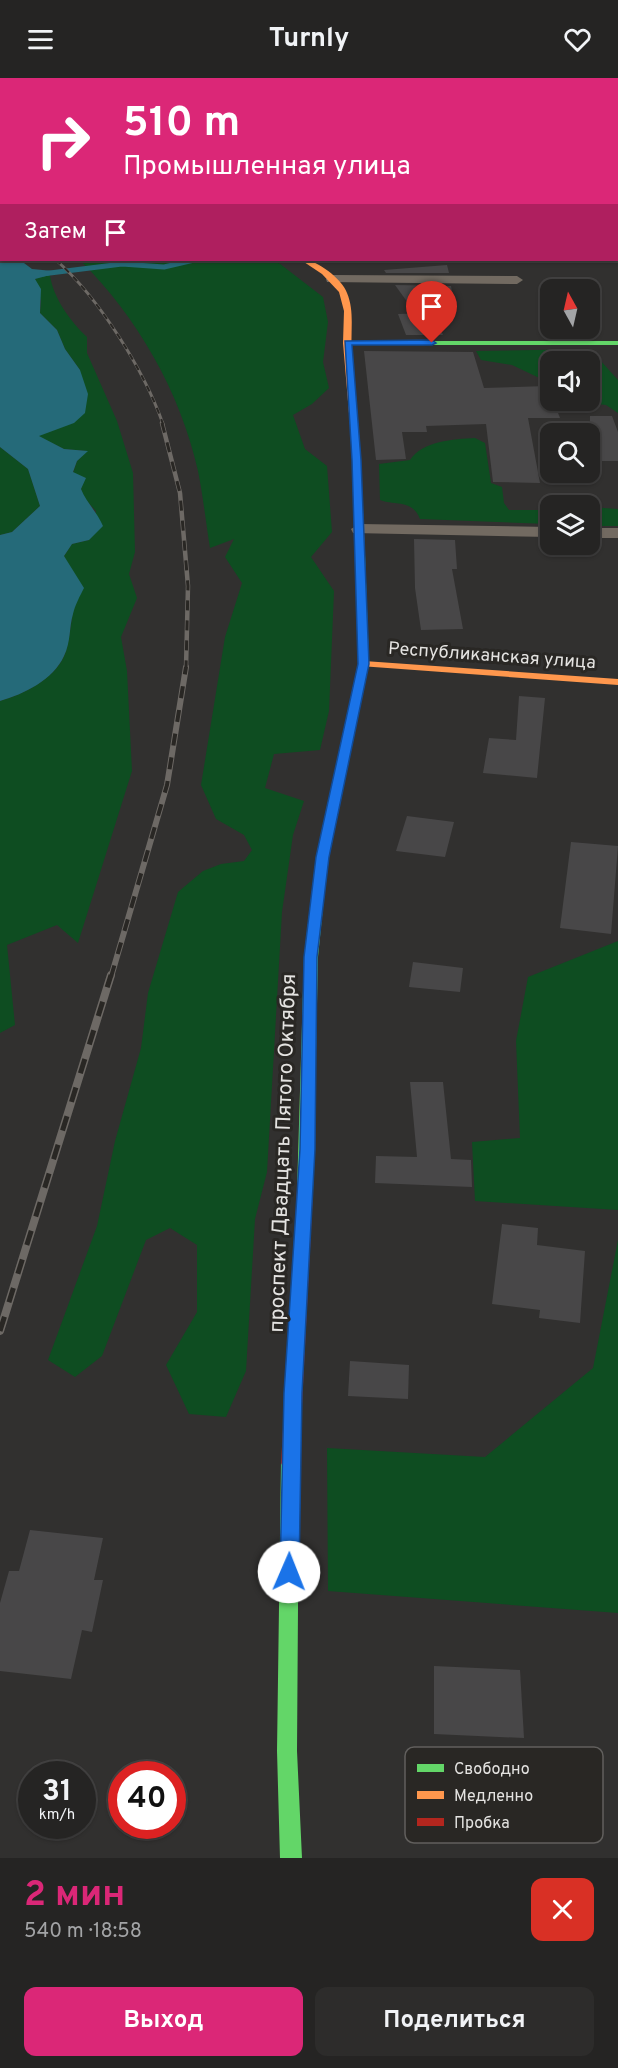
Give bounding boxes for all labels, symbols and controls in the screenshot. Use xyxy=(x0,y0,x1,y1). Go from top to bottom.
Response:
text: Turnly xyxy=(269,22,349,56)
icon: menu xyxy=(24,23,57,56)
icon: heart xyxy=(561,23,594,56)
text: 510 m xyxy=(123,98,240,151)
icon: right xyxy=(24,102,102,180)
text: Промышленная улица xyxy=(123,150,411,184)
icon: arrive xyxy=(99,216,132,249)
text: Затем xyxy=(24,219,87,246)
north arrow xyxy=(540,279,600,339)
map controls xyxy=(540,279,600,555)
pin xyxy=(406,281,457,343)
icon: arrive xyxy=(415,290,448,323)
button: sound xyxy=(540,351,600,411)
button: search xyxy=(540,423,600,483)
button: layers xyxy=(540,495,600,555)
street label: Республиканская улица xyxy=(387,638,596,675)
street label: проспект Двадцать Пятого Октября xyxy=(264,973,303,1333)
position arrow xyxy=(257,1540,321,1604)
legend xyxy=(405,1747,603,1843)
text: Свободно xyxy=(454,1760,530,1780)
speed limit sign: 40 xyxy=(108,1761,186,1839)
text: 31 xyxy=(42,1774,72,1811)
text: Медленно xyxy=(454,1787,533,1807)
text: km/h xyxy=(39,1806,75,1825)
text: Пробка xyxy=(454,1814,510,1834)
text: 2 мин xyxy=(24,1873,125,1919)
button: close xyxy=(531,1878,594,1941)
text: 540 m · 18:58 xyxy=(24,1919,142,1945)
button: Выход xyxy=(24,1987,303,2056)
button: Поделиться xyxy=(315,1987,594,2056)

